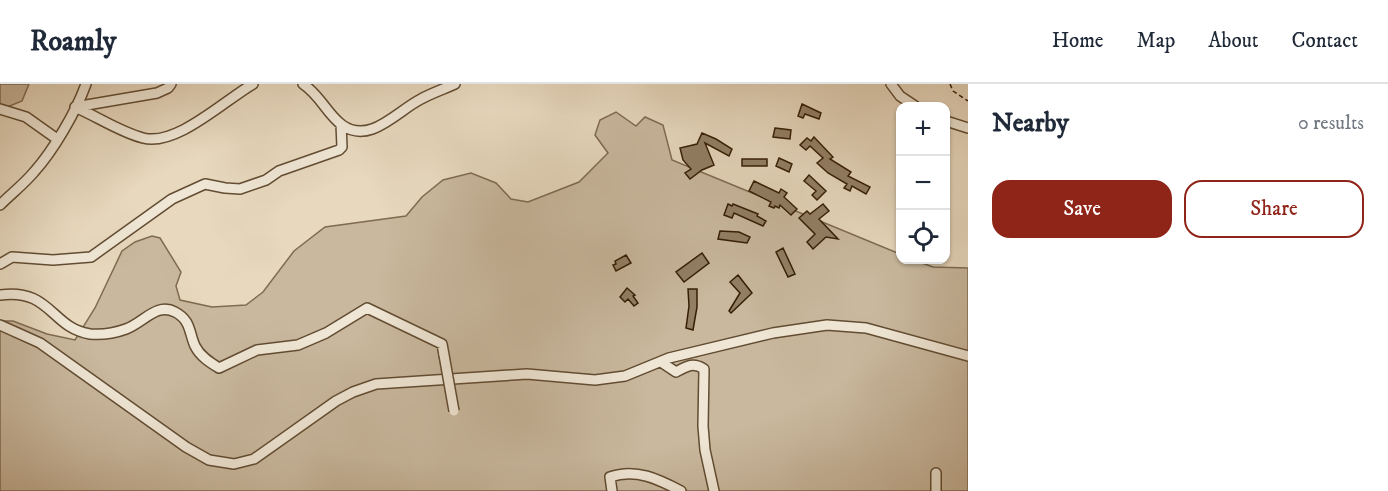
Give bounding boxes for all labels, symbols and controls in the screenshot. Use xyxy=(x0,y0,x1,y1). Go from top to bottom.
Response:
text: Roamly xyxy=(30,24,116,59)
text: Home xyxy=(1052,28,1104,54)
text: Map xyxy=(1137,28,1175,54)
text: About xyxy=(1208,28,1259,54)
text: Contact xyxy=(1292,28,1358,54)
map controls xyxy=(896,102,950,264)
button: + xyxy=(896,102,950,156)
text: Nearby xyxy=(992,107,1069,140)
text: 0 results xyxy=(1298,111,1364,136)
button: − xyxy=(896,156,950,210)
button: Save xyxy=(992,180,1172,238)
button: Share xyxy=(1184,180,1364,238)
button: locate xyxy=(896,210,950,264)

